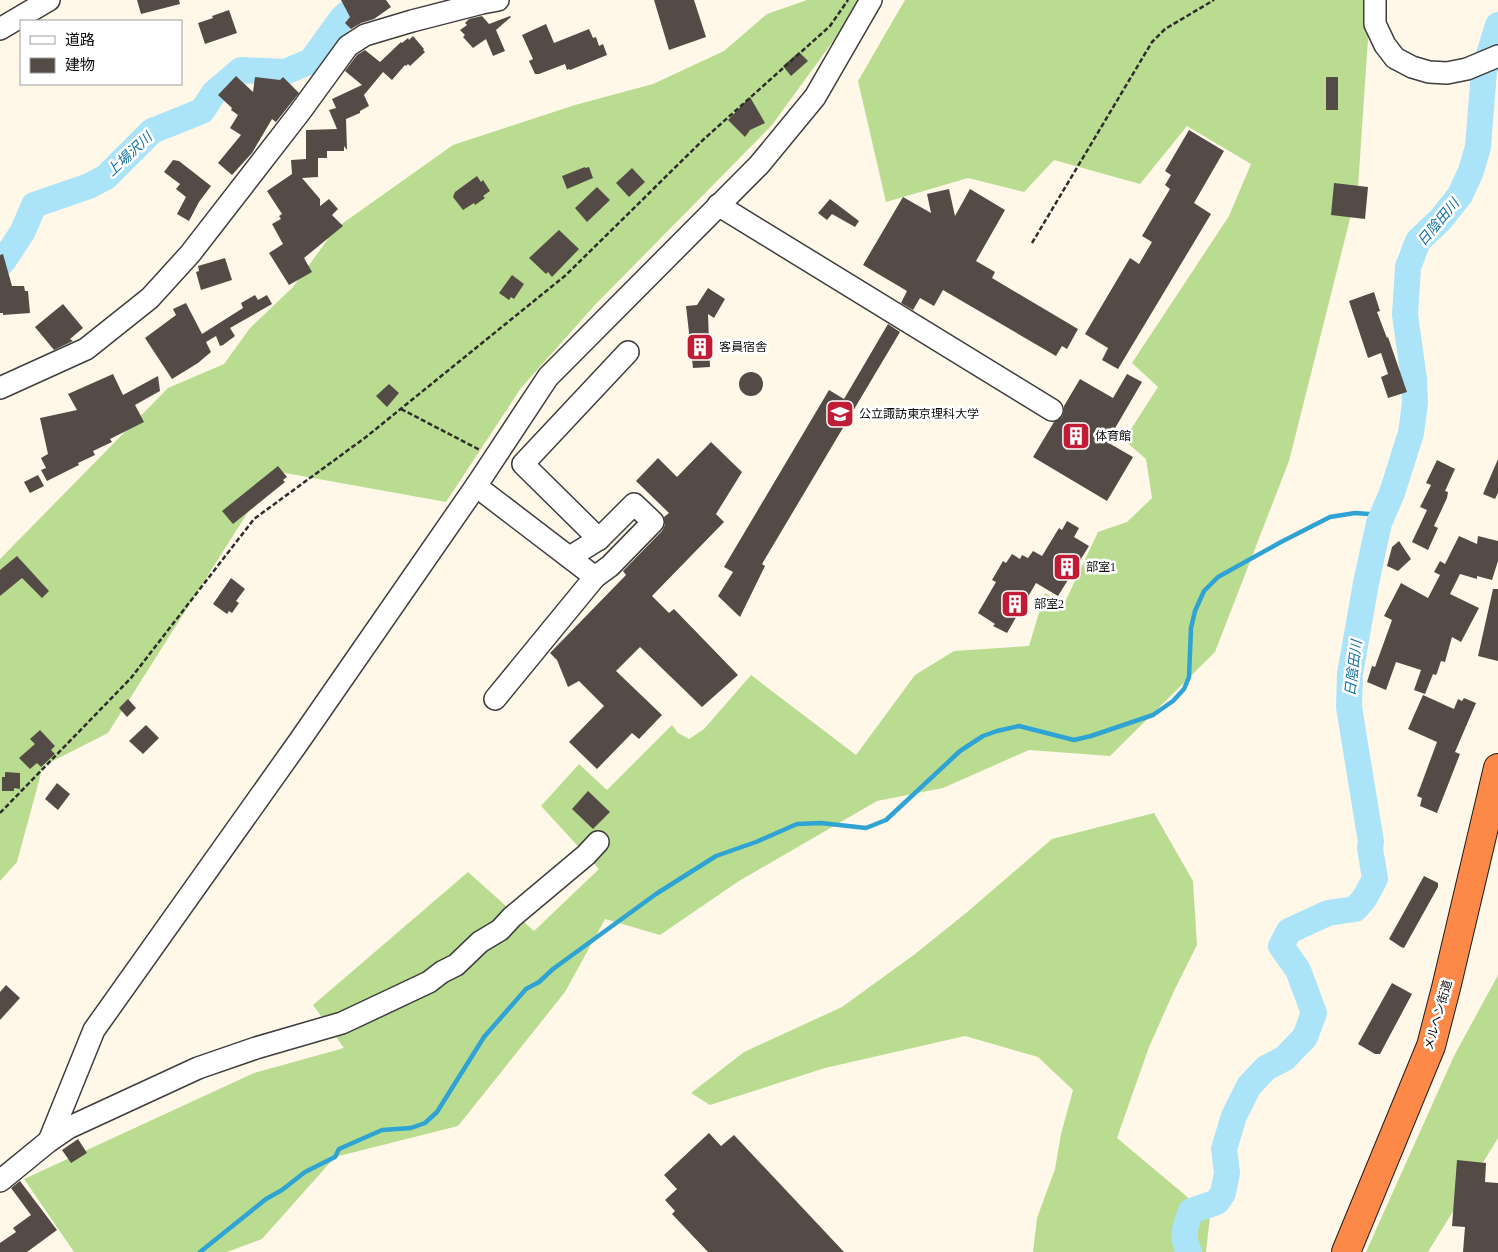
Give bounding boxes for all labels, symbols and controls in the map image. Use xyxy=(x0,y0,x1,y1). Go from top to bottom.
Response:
legend xyxy=(20,20,182,85)
text: 道路 xyxy=(65,32,95,48)
text: 建物 xyxy=(65,57,95,73)
water label: 上場沢川 xyxy=(104,128,156,179)
water label: 日陰田川 xyxy=(1415,195,1463,249)
building icon: 客員宿舎 xyxy=(685,332,715,362)
place label: 客員宿舎 xyxy=(719,340,767,354)
school or university icon: 公立諏訪東京理科大学 xyxy=(825,399,855,429)
place label: 公立諏訪東京理科大学 xyxy=(859,407,979,421)
building icon: 体育館 xyxy=(1061,421,1091,451)
place label: 体育館 xyxy=(1095,429,1131,443)
building icon: 部室1 xyxy=(1052,552,1082,582)
place label: 部室1 xyxy=(1086,560,1116,574)
building icon: 部室2 xyxy=(1000,589,1030,619)
place label: 部室2 xyxy=(1034,597,1064,611)
water label: 日陰田川 xyxy=(1343,637,1365,697)
street label: メルヘン街道 xyxy=(1421,978,1455,1052)

